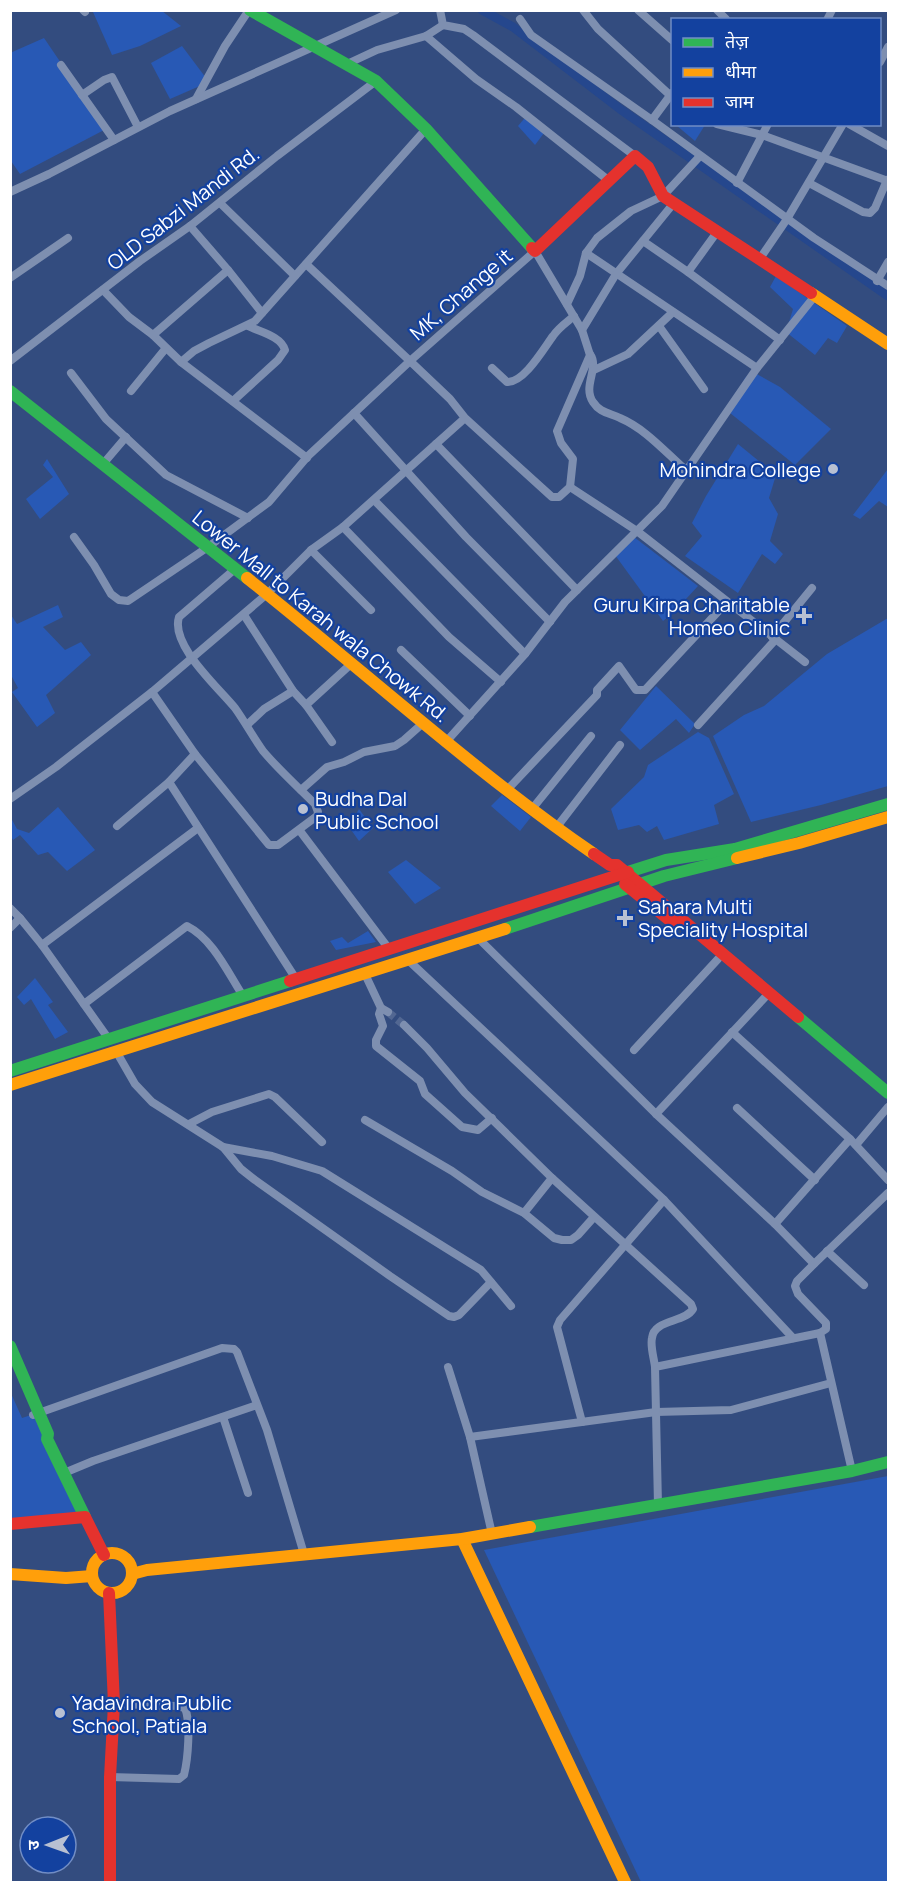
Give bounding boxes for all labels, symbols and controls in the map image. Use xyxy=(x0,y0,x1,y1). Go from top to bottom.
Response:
legend xyxy=(671,18,881,126)
text: तेज़ xyxy=(725,29,749,53)
text: धीमा xyxy=(725,59,756,83)
text: जाम xyxy=(725,89,755,113)
street label: OLD Sabzi Mandi Rd. xyxy=(101,140,265,276)
street label: MK, Change it xyxy=(404,242,518,346)
place label: Mohindra College xyxy=(660,456,821,483)
marker: Mohindra College xyxy=(826,462,840,476)
street label: Lower Mall to Karah wala Chowk Rd. xyxy=(187,504,455,728)
place label: Guru Kirpa Charitable Homeo Clinic xyxy=(594,591,790,641)
marker: Guru Kirpa Charitable Homeo Clinic xyxy=(795,607,813,625)
place label: Budha Dal Public School xyxy=(315,785,439,835)
marker: Budha Dal Public School xyxy=(296,802,310,816)
place label: Sahara Multi Speciality Hospital xyxy=(638,893,808,943)
marker: Sahara Multi Speciality Hospital xyxy=(616,909,634,927)
place label: Yadavindra Public School, Patiala xyxy=(72,1689,232,1739)
marker: Yadavindra Public School, Patiala xyxy=(53,1706,67,1720)
north arrow xyxy=(18,1815,78,1875)
text: उ xyxy=(22,1840,44,1850)

